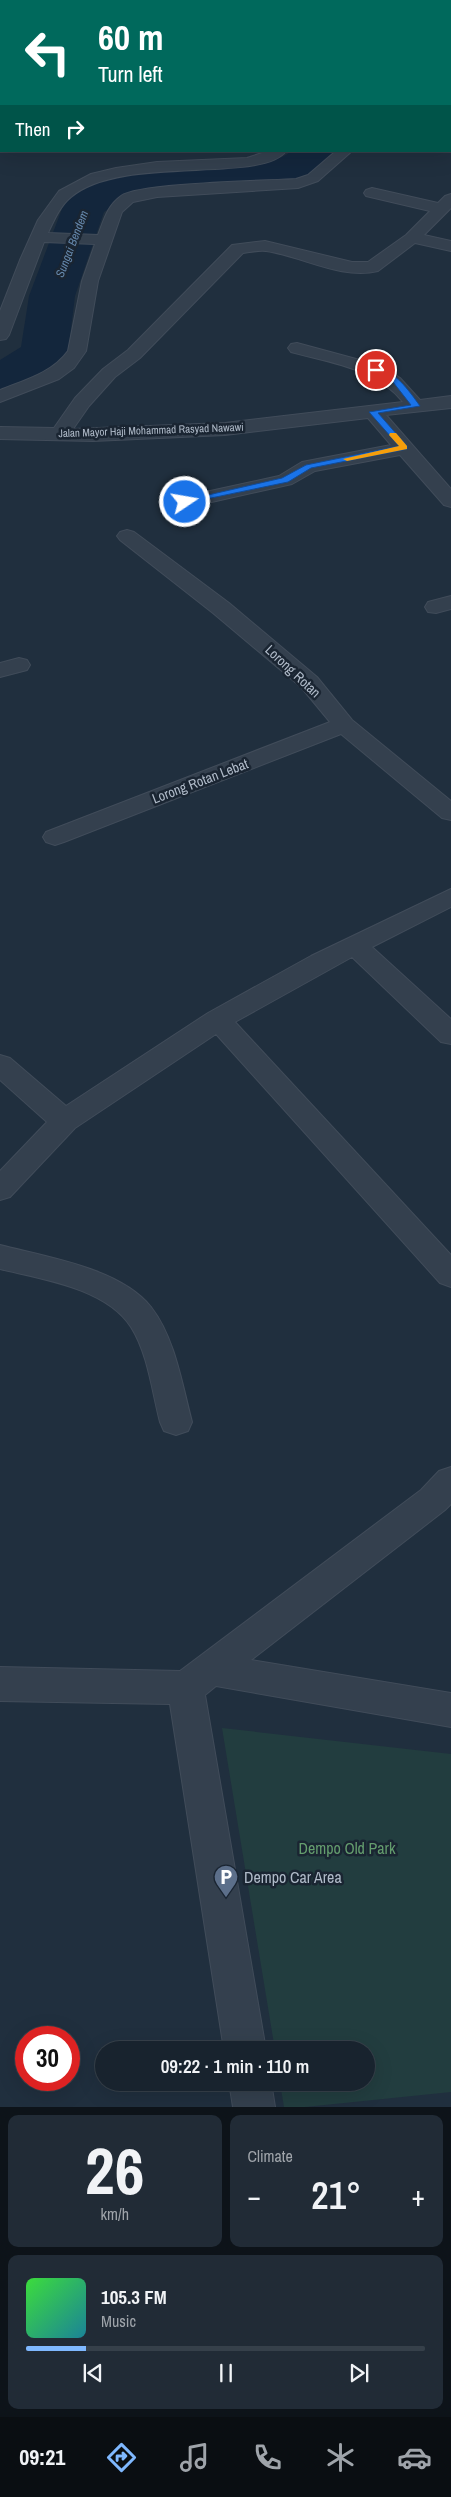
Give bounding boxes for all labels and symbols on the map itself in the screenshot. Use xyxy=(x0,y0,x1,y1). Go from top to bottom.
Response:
water label: Sungai Bendem xyxy=(52,208,92,280)
pin xyxy=(355,349,397,391)
street label: Jalan Mayor Haji Mohammad Rasyad Nawawi xyxy=(58,420,244,440)
position arrow xyxy=(158,475,210,527)
street label: Lorong Rotan xyxy=(261,641,325,701)
street label: Lorong Rotan Lebat xyxy=(149,754,251,808)
park label: Dempo Old Park xyxy=(299,1837,396,1859)
parking icon: Dempo Car Area xyxy=(213,1864,239,1898)
place label: Dempo Car Area xyxy=(244,1866,342,1888)
speed limit sign: 30 xyxy=(15,2026,80,2091)

